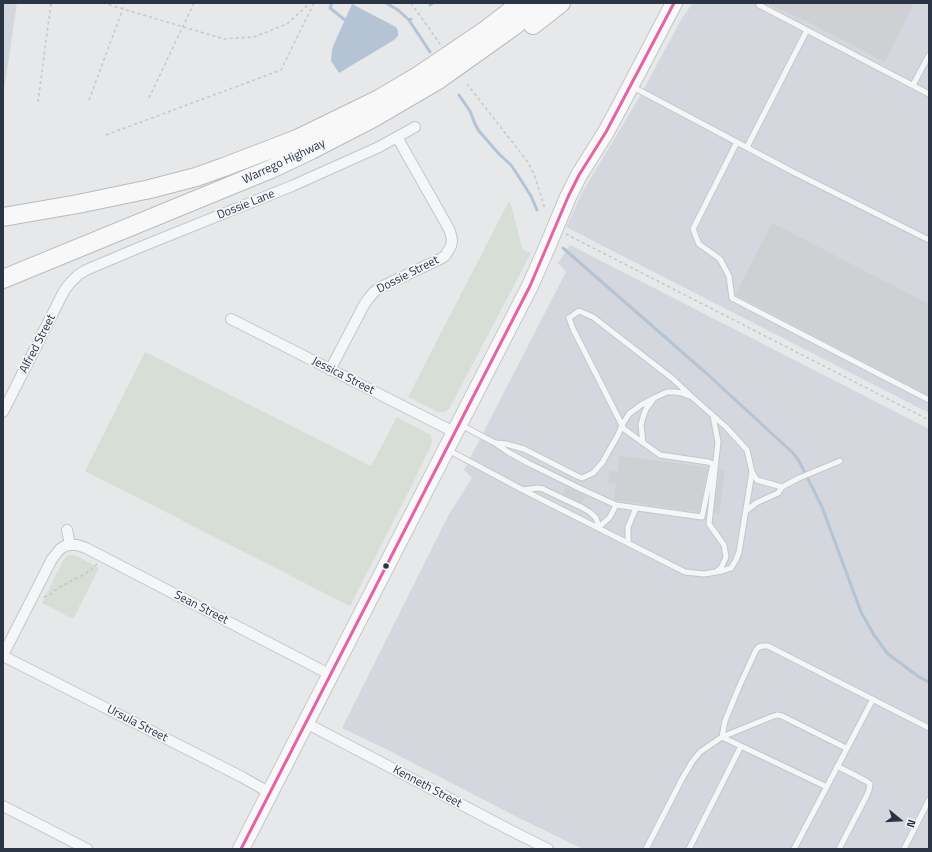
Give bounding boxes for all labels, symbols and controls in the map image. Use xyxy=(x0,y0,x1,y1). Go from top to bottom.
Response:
street label: Warrego Highway xyxy=(240,136,328,188)
street label: Dossie Lane xyxy=(215,187,277,223)
street label: Dossie Street xyxy=(375,253,441,297)
street label: Alfred Street xyxy=(17,312,59,376)
street label: Jessica Street xyxy=(309,354,377,398)
unlabelled marker xyxy=(381,561,391,571)
street label: Sean Street xyxy=(172,588,230,628)
street label: Ursula Street xyxy=(104,703,170,745)
street label: Kenneth Street xyxy=(390,763,464,811)
north arrow xyxy=(880,800,920,840)
text: N xyxy=(903,818,920,830)

